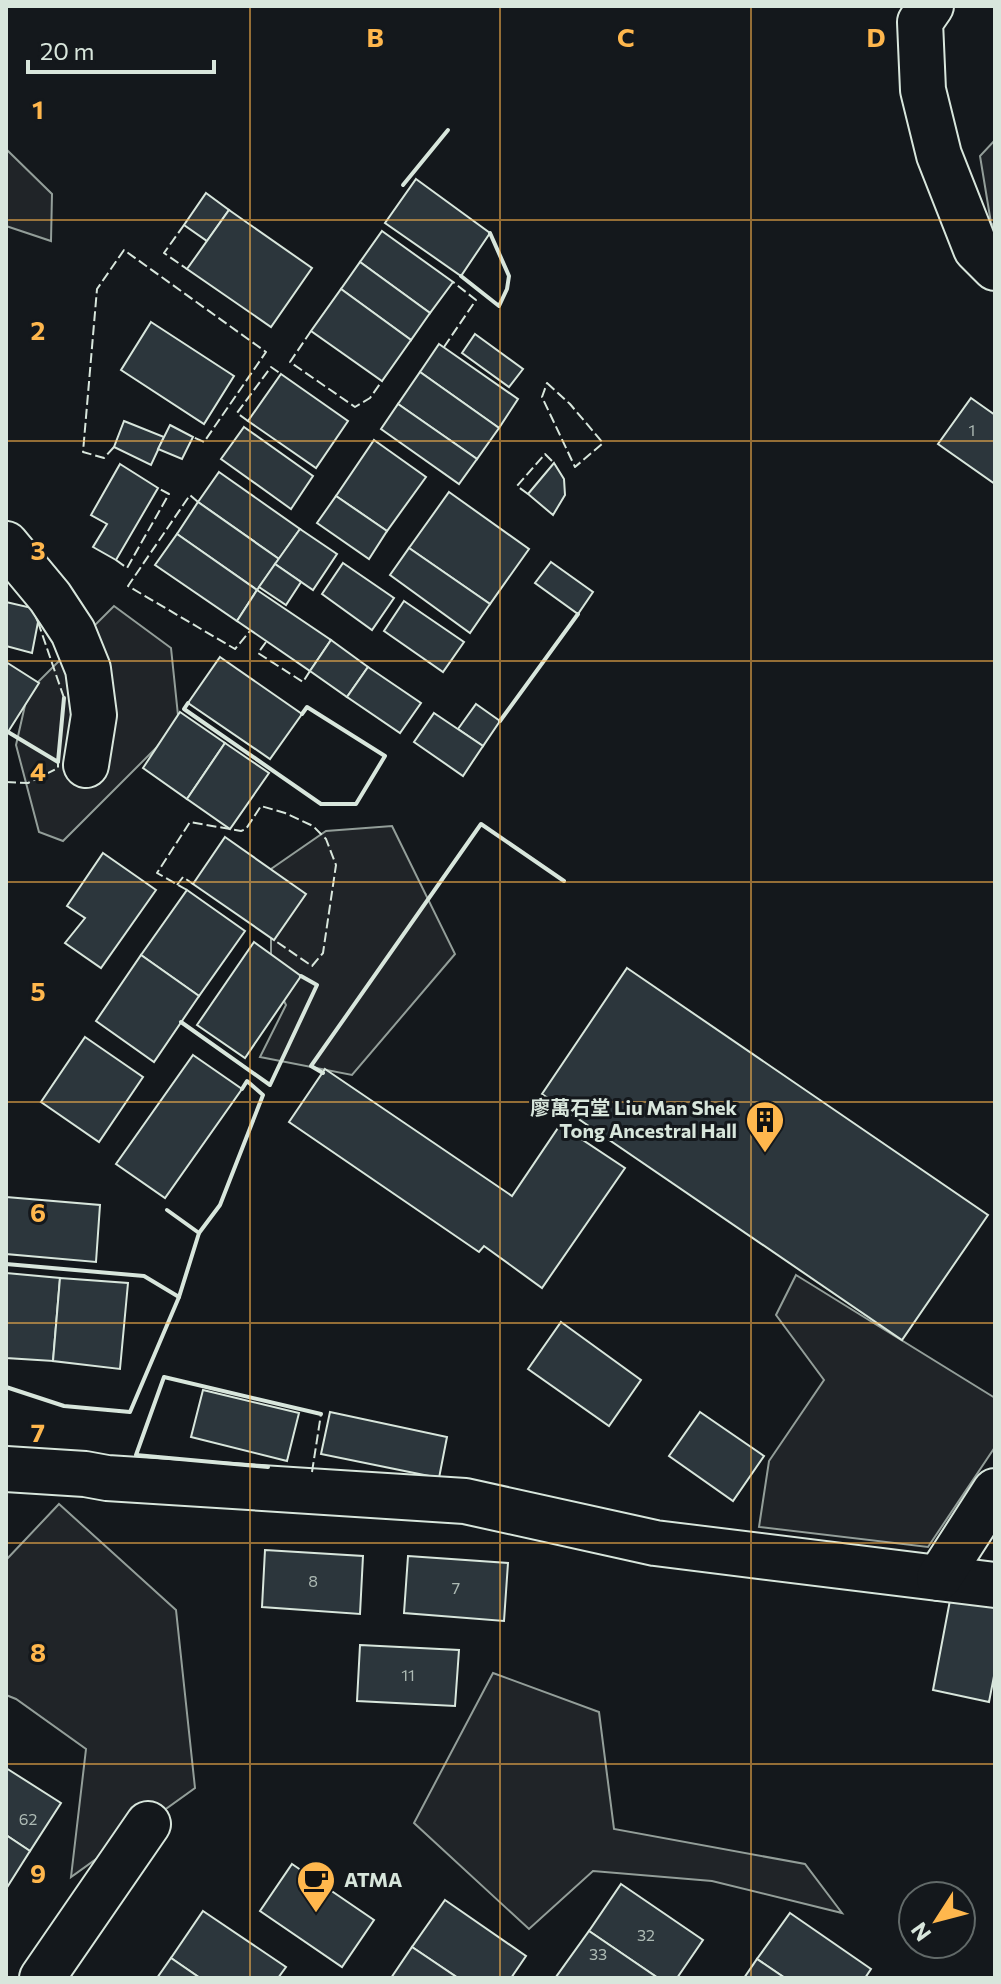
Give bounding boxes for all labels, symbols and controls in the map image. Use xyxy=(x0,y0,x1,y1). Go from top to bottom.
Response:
text: B xyxy=(366,21,384,52)
text: C xyxy=(617,21,635,52)
text: D xyxy=(866,21,886,52)
scale bar xyxy=(28,24,214,74)
text: 20 m xyxy=(40,36,94,65)
text: 1 xyxy=(32,93,44,124)
text: 2 xyxy=(31,314,45,345)
house number: 1 xyxy=(969,420,975,439)
text: 3 xyxy=(30,534,46,565)
text: 4 xyxy=(30,755,46,786)
text: 5 xyxy=(30,975,46,1006)
place label: 廖萬石堂 Liu Man Shek Tong Ancestral Hall xyxy=(530,1095,738,1142)
building icon: 廖萬石堂 Liu Man Shek Tong Ancestral Hall xyxy=(744,1099,786,1154)
text: 6 xyxy=(30,1196,46,1227)
text: 7 xyxy=(31,1416,45,1447)
house number: 8 xyxy=(308,1571,318,1590)
house number: 7 xyxy=(452,1578,460,1597)
text: 8 xyxy=(30,1636,46,1667)
house number: 11 xyxy=(401,1665,415,1684)
house number: 62 xyxy=(19,1809,37,1828)
text: 9 xyxy=(30,1857,46,1888)
cafe icon: ATMA xyxy=(295,1859,337,1914)
place label: ATMA xyxy=(344,1867,402,1891)
north arrow xyxy=(897,1880,977,1960)
text: N xyxy=(905,1917,936,1947)
house number: 32 xyxy=(637,1925,655,1944)
house number: 33 xyxy=(589,1944,607,1963)

